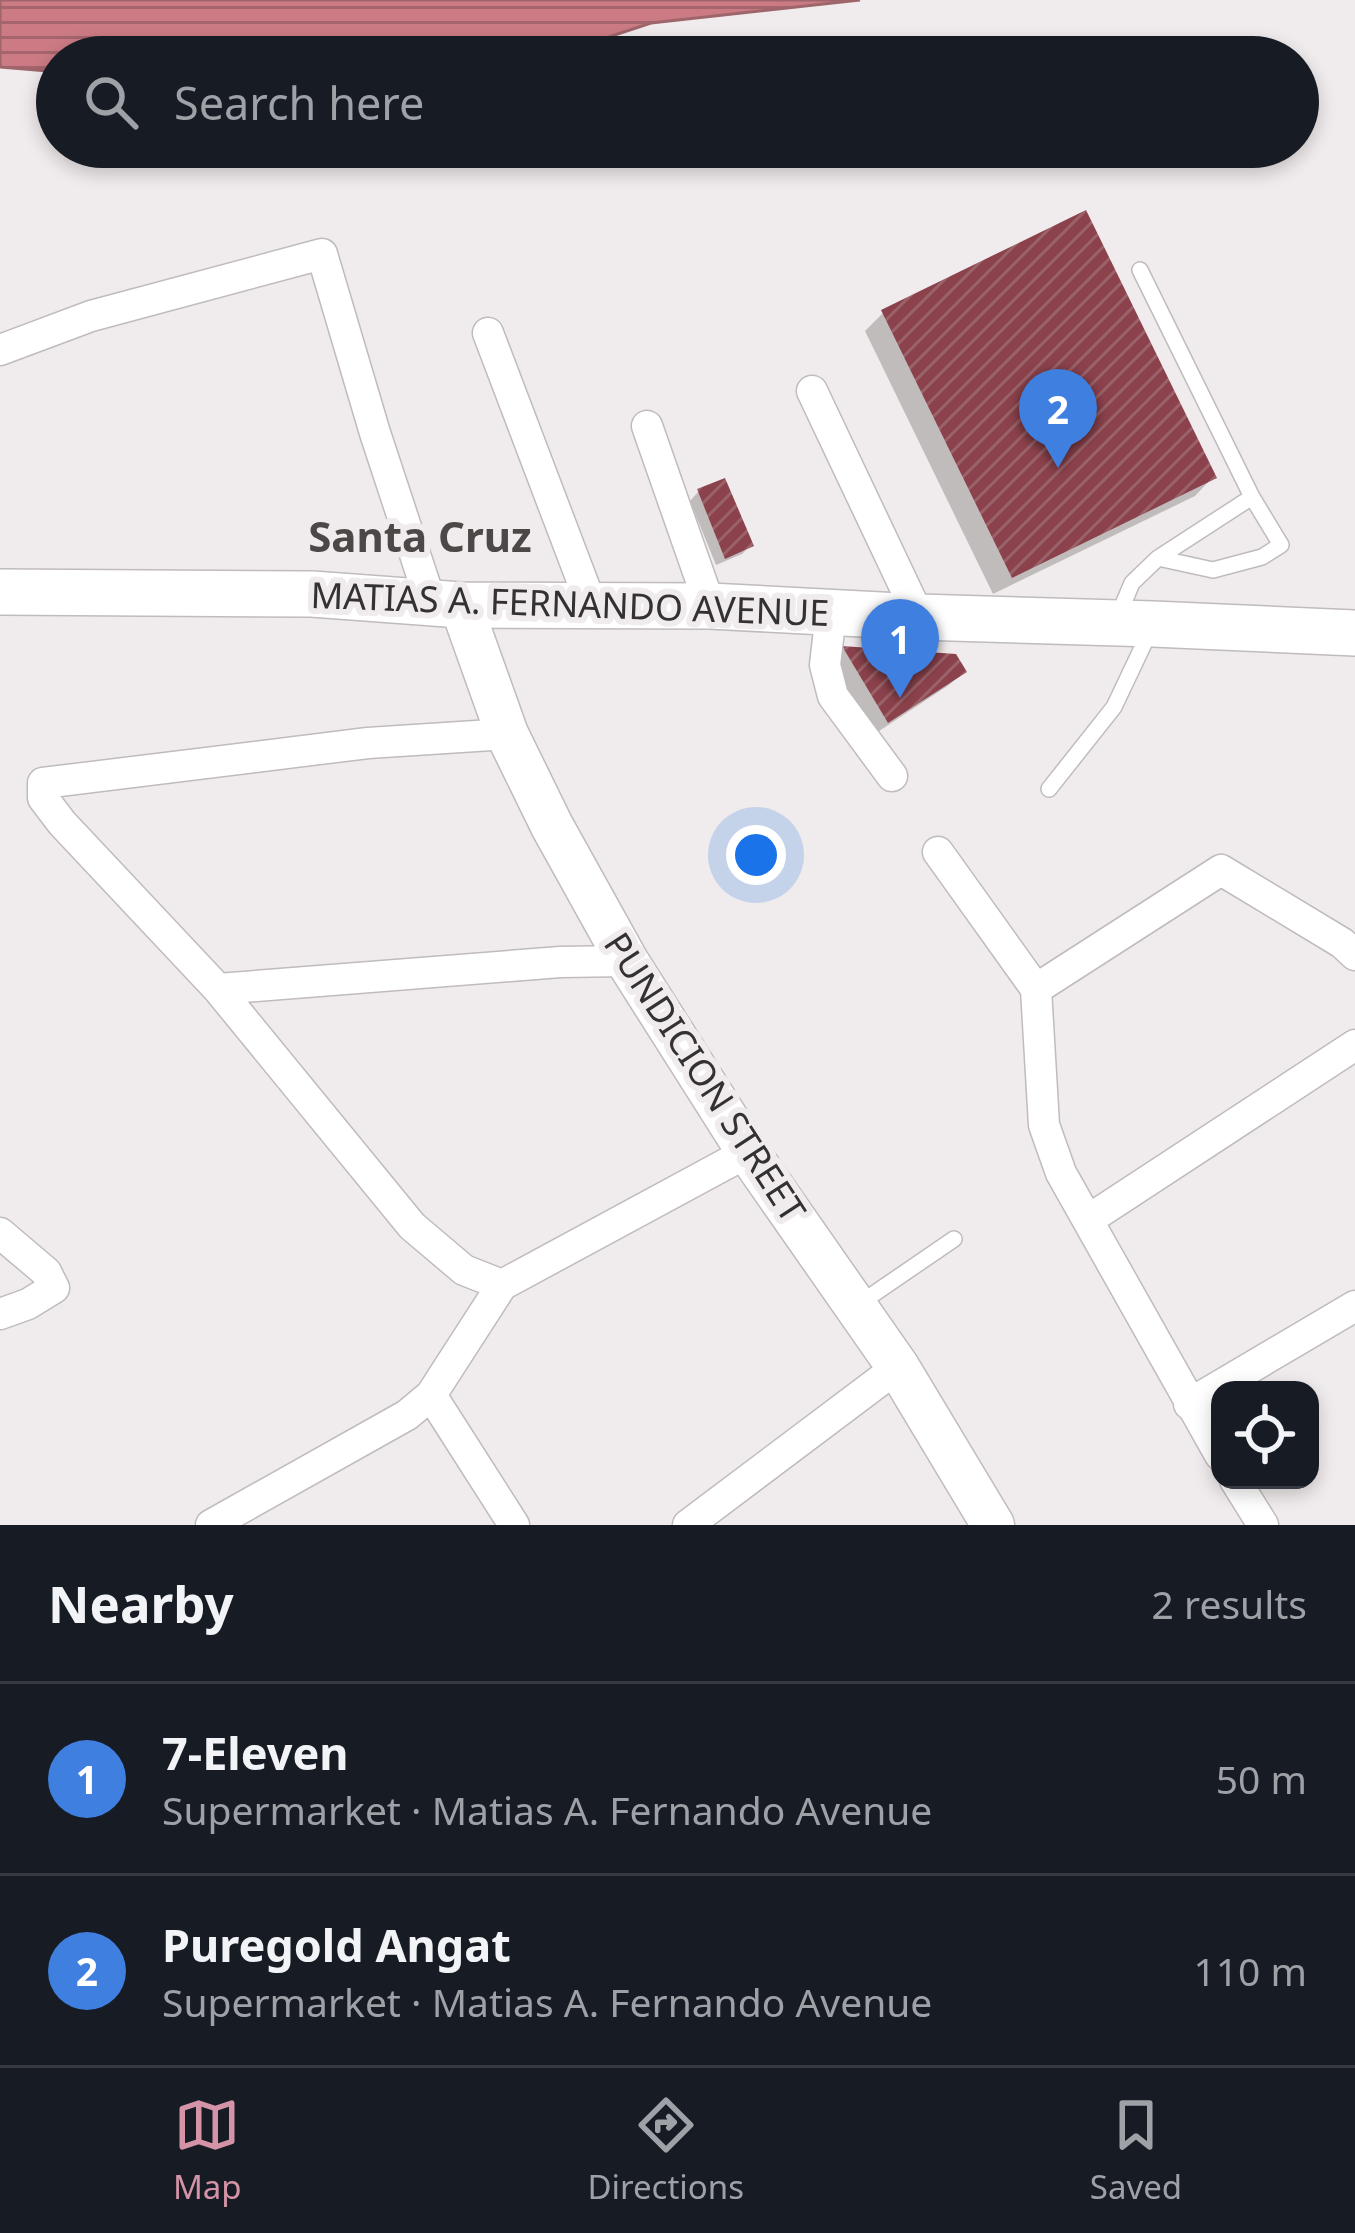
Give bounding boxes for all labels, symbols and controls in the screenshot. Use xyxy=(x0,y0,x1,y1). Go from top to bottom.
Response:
search box xyxy=(36,36,1319,168)
icon: search xyxy=(78,69,144,135)
text: Search here xyxy=(174,72,424,133)
pin: 2 xyxy=(1019,369,1097,468)
district label: Santa Cruz xyxy=(308,507,532,564)
street label: MATIAS A. FERNANDO AVENUE xyxy=(310,570,830,637)
pin: 1 xyxy=(861,599,939,698)
your location xyxy=(726,825,786,885)
street label: PUNDICION STREET xyxy=(593,923,817,1231)
map controls xyxy=(1211,1381,1319,1489)
button: locate xyxy=(1211,1381,1319,1489)
text: Nearby xyxy=(48,1568,234,1638)
text: 2 results xyxy=(1152,1577,1307,1630)
text: 7-Eleven xyxy=(162,1722,349,1783)
text: 1 xyxy=(76,1752,98,1805)
text: 50 m xyxy=(1216,1752,1307,1805)
text: Supermarket · Matias A. Fernando Avenue xyxy=(162,1783,932,1836)
text: Puregold Angat xyxy=(162,1914,511,1975)
text: 2 xyxy=(76,1944,98,1997)
text: 110 m xyxy=(1193,1944,1307,1997)
text: Supermarket · Matias A. Fernando Avenue xyxy=(162,1975,932,2028)
tab: Map xyxy=(173,2092,242,2209)
tab: Directions xyxy=(587,2092,744,2209)
tab: Saved xyxy=(1090,2092,1182,2209)

